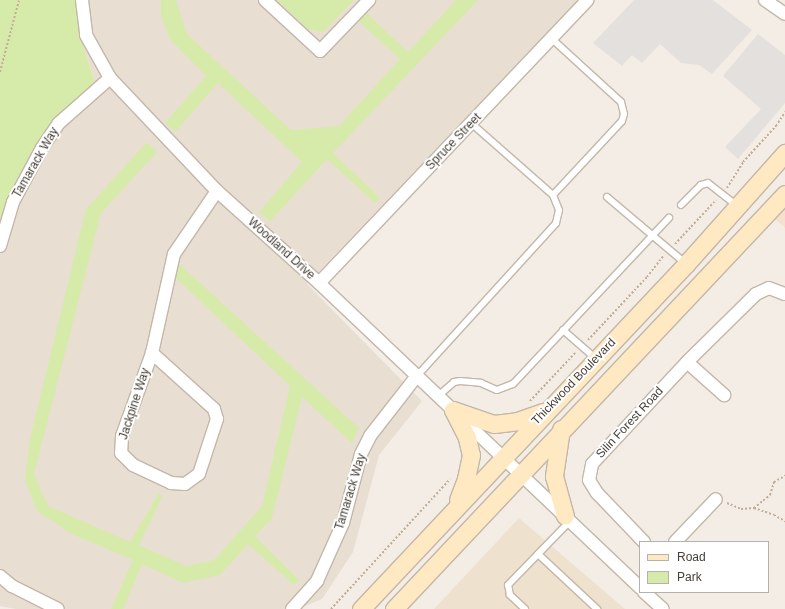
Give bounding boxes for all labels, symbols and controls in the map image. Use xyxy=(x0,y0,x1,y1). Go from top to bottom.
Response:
street label: Spruce Street xyxy=(423,111,485,173)
street label: Tamarack Way xyxy=(10,125,62,201)
street label: Woodland Drive xyxy=(245,215,317,283)
street label: Thickwood Boulevard xyxy=(529,336,619,428)
street label: Jackpine Way xyxy=(117,366,153,442)
street label: Silin Forest Road xyxy=(593,384,667,462)
street label: Tamarack Way xyxy=(333,452,369,532)
legend xyxy=(639,541,769,593)
text: Road xyxy=(677,550,706,564)
text: Park xyxy=(677,570,702,584)

